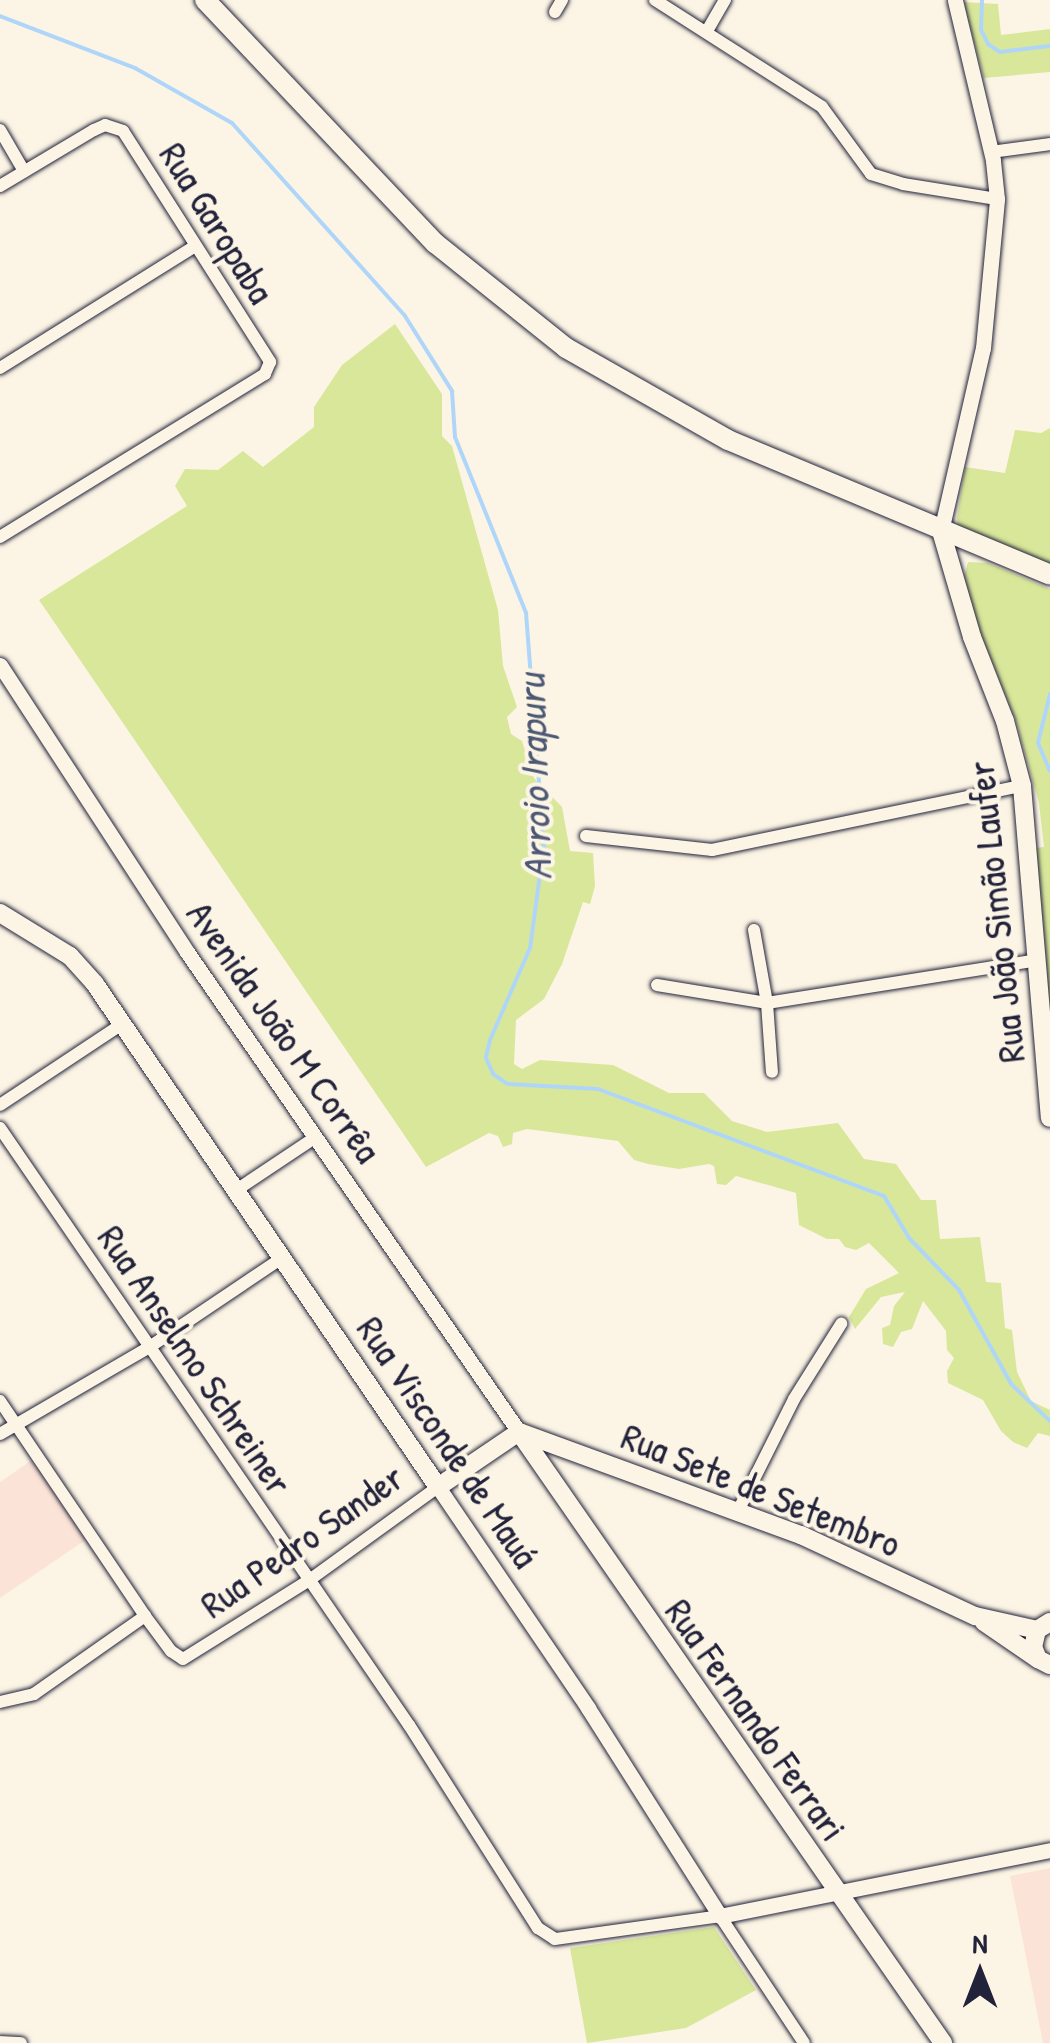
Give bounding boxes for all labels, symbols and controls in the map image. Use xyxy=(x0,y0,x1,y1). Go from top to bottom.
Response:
street label: Rua Garopaba xyxy=(150,134,284,312)
water label: Arroio Irapuru xyxy=(505,673,561,881)
street label: Rua João Simão Laufer xyxy=(958,759,1034,1065)
street label: Avenida João M Corrêa xyxy=(177,893,391,1171)
street label: Rua Anselmo Schreiner xyxy=(88,1217,302,1503)
street label: Rua Visconde de Mauá xyxy=(347,1308,549,1576)
street label: Rua Sete de Setembro xyxy=(615,1413,907,1567)
street label: Rua Pedro Sander xyxy=(192,1454,412,1628)
street label: Rua Fernando Ferrari xyxy=(656,1590,856,1850)
north arrow xyxy=(930,1923,1030,2023)
text: N xyxy=(973,1924,987,1962)

